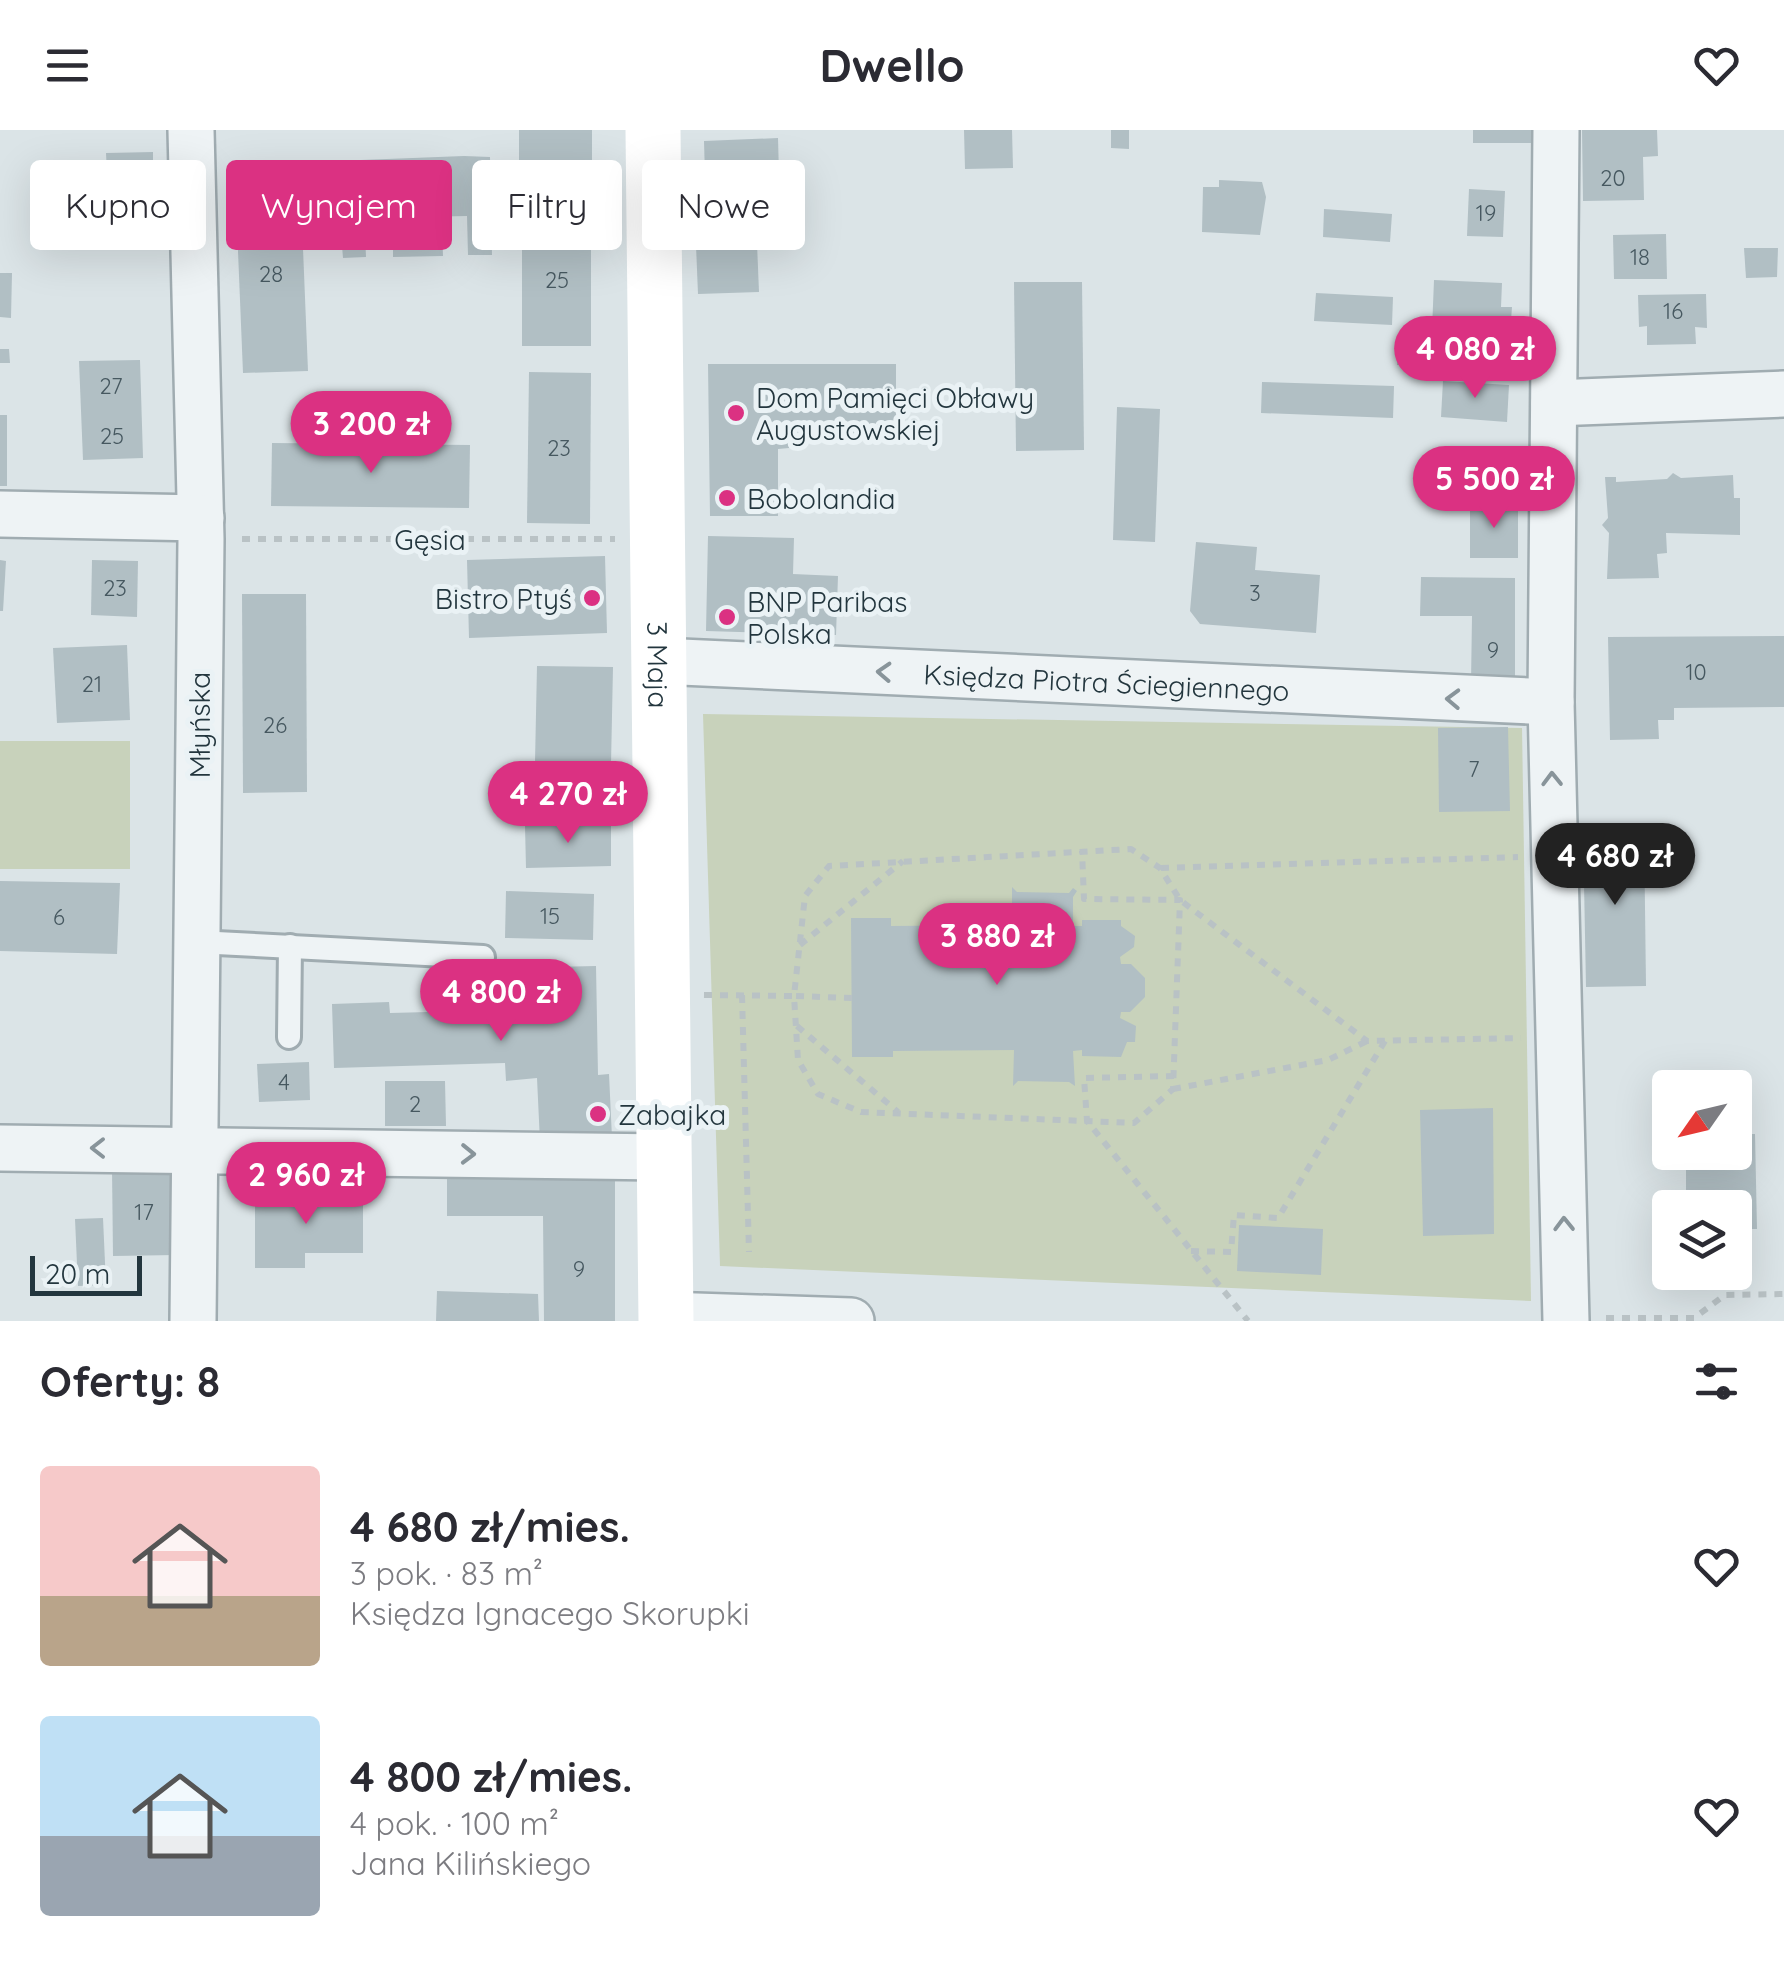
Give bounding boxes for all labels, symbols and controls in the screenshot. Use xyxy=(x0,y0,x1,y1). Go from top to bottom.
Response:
text: Dwello xyxy=(819,37,965,93)
icon: menu xyxy=(40,38,95,93)
icon: heart xyxy=(1689,38,1744,93)
chip: Kupno xyxy=(30,160,206,250)
chip: Wynajem xyxy=(226,160,452,250)
chip: Filtry xyxy=(472,160,622,250)
chip: Nowe xyxy=(642,160,805,250)
house number: 20 xyxy=(1600,164,1626,192)
house number: 19 xyxy=(1476,199,1496,227)
house number: 18 xyxy=(1630,243,1650,271)
house number: 28 xyxy=(259,260,283,288)
house number: 25 xyxy=(545,266,569,294)
house number: 16 xyxy=(1663,297,1683,325)
pin: 4 080 zł xyxy=(1372,316,1578,401)
text: 4 080 zł xyxy=(1416,328,1534,368)
house number: 27 xyxy=(99,372,123,400)
place label: Dom Pamięci Obławy Augustowskiej xyxy=(756,380,1034,447)
pin: 3 200 zł xyxy=(268,391,474,476)
marker: Dom Pamięci Obławy Augustowskiej xyxy=(725,402,747,424)
text: 3 200 zł xyxy=(313,403,429,443)
house number: 25 xyxy=(100,422,124,450)
house number: 23 xyxy=(547,434,571,462)
pin: 5 500 zł xyxy=(1391,446,1597,531)
text: 5 500 zł xyxy=(1435,458,1553,498)
place label: Bobolandia xyxy=(747,481,896,516)
marker: Bobolandia xyxy=(716,487,738,509)
street label: Gęsia xyxy=(394,522,466,557)
house number: 23 xyxy=(103,574,127,602)
house number: 3 xyxy=(1249,579,1261,607)
place label: Bistro Ptyś xyxy=(435,581,572,616)
place label: BNP Paribas Polska xyxy=(747,584,907,651)
marker: Bistro Ptyś xyxy=(581,587,603,609)
marker: BNP Paribas Polska xyxy=(716,606,738,628)
street label: 3 Maja xyxy=(641,621,677,709)
house number: 9 xyxy=(1487,636,1499,664)
street label: Księdza Piotra Ściegiennego xyxy=(923,656,1290,707)
house number: 10 xyxy=(1685,658,1707,686)
one-way arrow xyxy=(875,662,891,683)
house number: 21 xyxy=(82,670,102,698)
street label: Młyńska xyxy=(182,672,217,778)
one-way arrow xyxy=(1445,688,1461,709)
house number: 26 xyxy=(263,711,287,739)
house number: 7 xyxy=(1468,755,1480,783)
pin: 4 270 zł xyxy=(465,761,671,846)
one-way arrow xyxy=(1542,770,1563,786)
text: 4 270 zł xyxy=(510,773,626,813)
pin: 4 680 zł xyxy=(1512,823,1718,908)
text: 4 680 zł xyxy=(1557,835,1673,875)
house number: 15 xyxy=(540,902,560,930)
house number: 6 xyxy=(53,903,65,931)
pin: 3 880 zł xyxy=(894,903,1100,988)
text: 3 880 zł xyxy=(940,915,1054,955)
pin: 4 800 zł xyxy=(398,959,604,1044)
text: 4 800 zł xyxy=(442,971,560,1011)
house number: 4 xyxy=(278,1068,290,1096)
north arrow xyxy=(1652,1070,1752,1170)
map controls xyxy=(1652,1070,1752,1290)
house number: 2 xyxy=(409,1090,421,1118)
place label: Zabajka xyxy=(618,1097,726,1132)
marker: Zabajka xyxy=(587,1103,609,1125)
one-way arrow xyxy=(90,1137,106,1159)
pin: 2 960 zł xyxy=(203,1142,409,1227)
one-way arrow xyxy=(461,1144,477,1165)
text: 2 960 zł xyxy=(248,1154,364,1194)
button: layers xyxy=(1652,1190,1752,1290)
house number: 17 xyxy=(134,1198,154,1226)
one-way arrow xyxy=(1553,1215,1575,1230)
scale bar xyxy=(30,1251,142,1296)
house number: 9 xyxy=(573,1255,585,1283)
text: 20 m xyxy=(45,1256,110,1291)
icon: filters xyxy=(1689,1354,1744,1409)
text: Oferty: 8 xyxy=(40,1355,220,1408)
text: 4 680 zł/mies. xyxy=(350,1500,630,1553)
icon: home xyxy=(120,1506,240,1626)
icon: heart xyxy=(1689,1539,1744,1594)
text: 3 pok. · 83 m² xyxy=(350,1553,543,1593)
text: Księdza Ignacego Skorupki xyxy=(350,1593,750,1633)
text: 4 800 zł/mies. xyxy=(350,1750,632,1803)
icon: home xyxy=(120,1756,240,1876)
icon: heart xyxy=(1689,1789,1744,1844)
text: 4 pok. · 100 m² xyxy=(350,1803,559,1843)
text: Jana Kilińskiego xyxy=(350,1843,591,1883)

